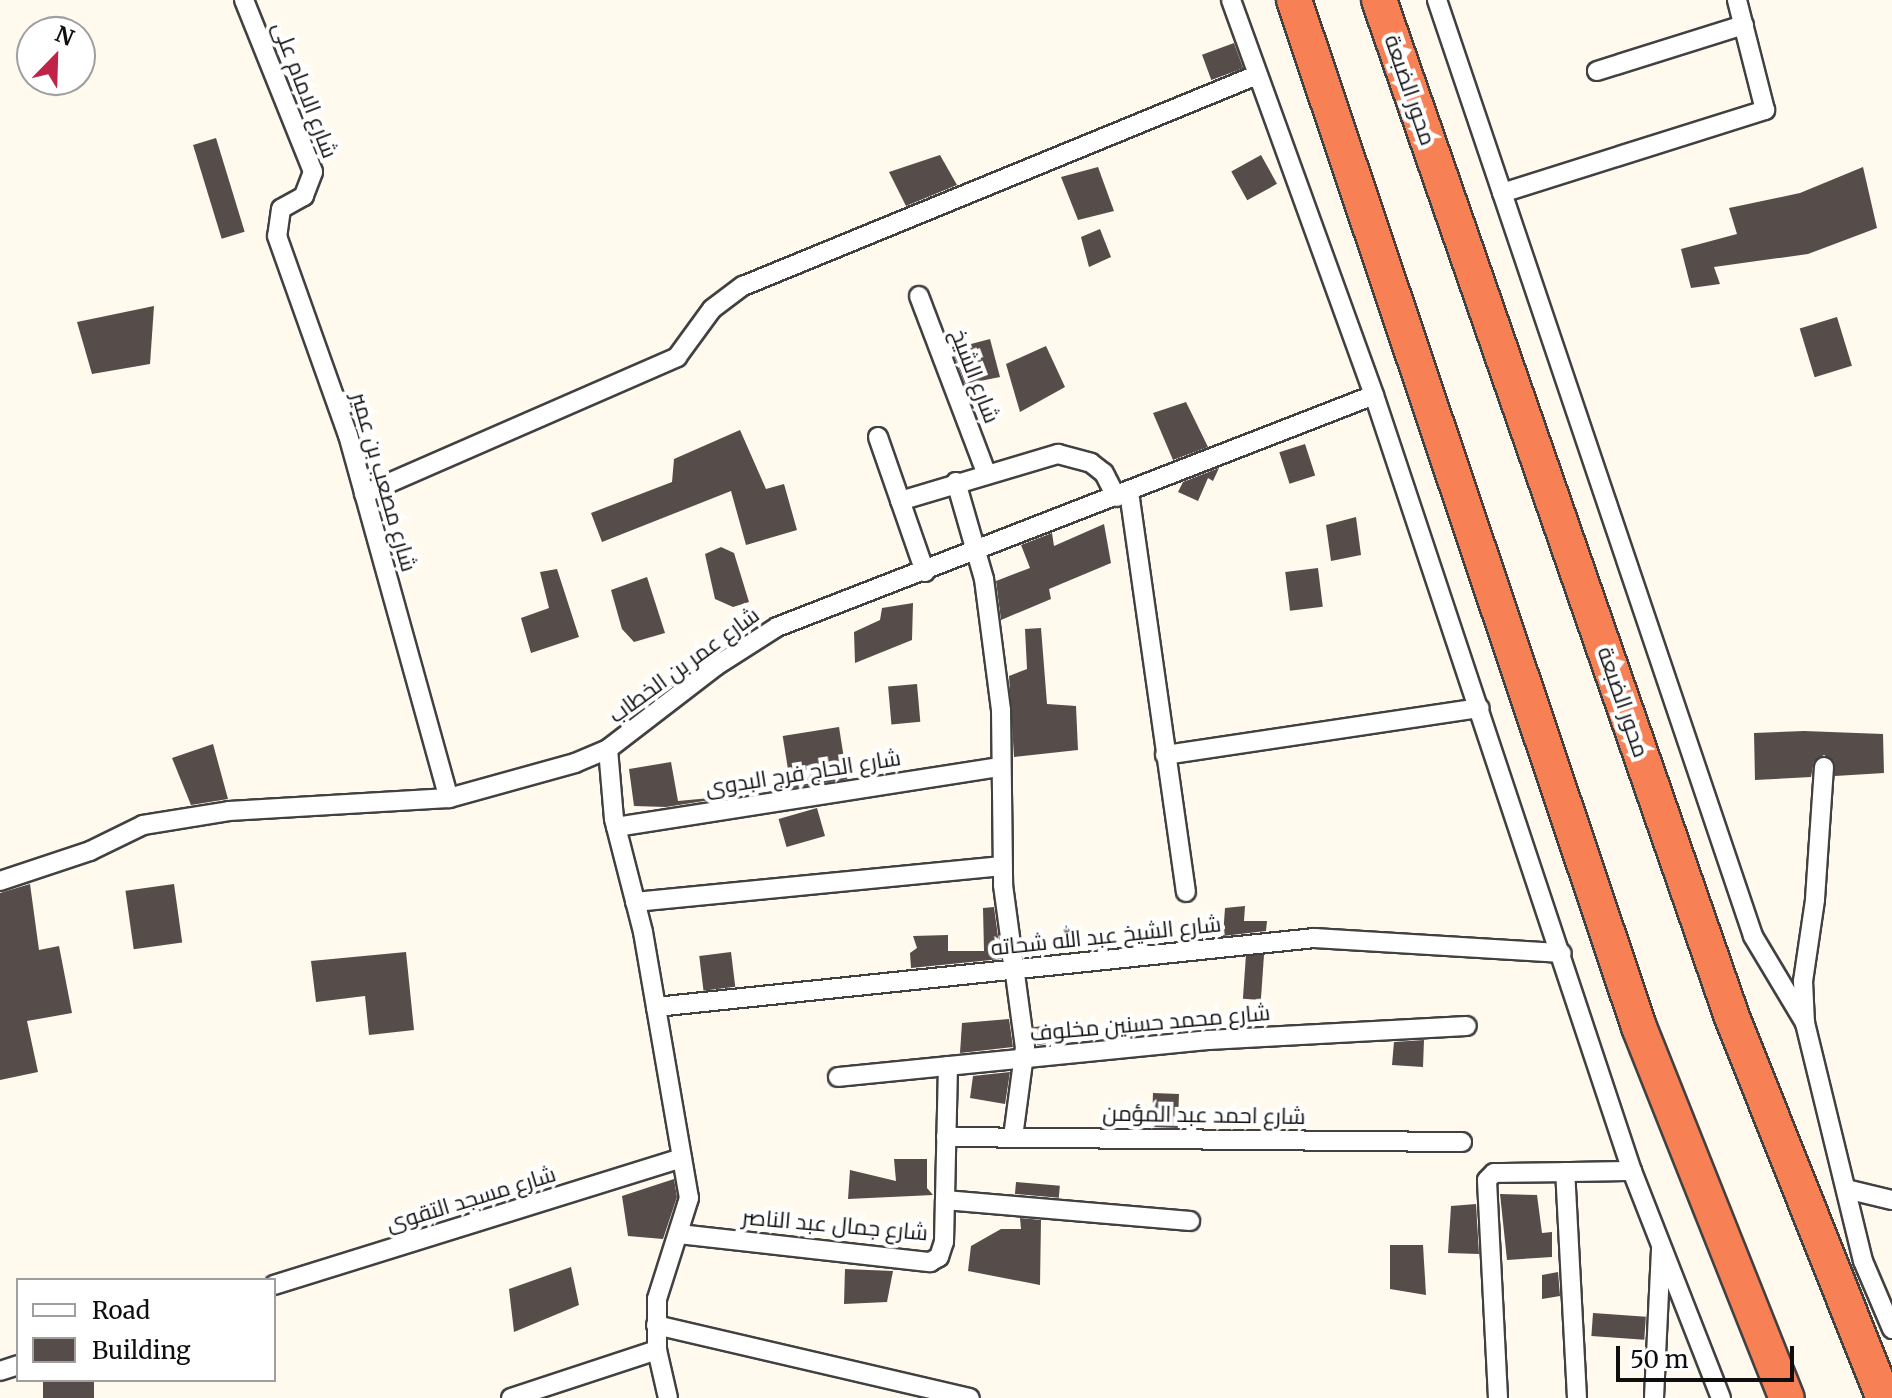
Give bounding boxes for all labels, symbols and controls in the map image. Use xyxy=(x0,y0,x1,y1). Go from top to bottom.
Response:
north arrow xyxy=(16,16,96,96)
street label: شارع الامام على xyxy=(267,18,343,162)
text: N xyxy=(51,19,78,52)
street label: محور الضبعة xyxy=(1379,31,1441,149)
street label: شارع الشيخ xyxy=(945,325,1005,427)
street label: شارع مصعب بن عمير xyxy=(346,389,422,575)
street label: شارع عمر بن الخطاب xyxy=(604,602,764,728)
street label: محور الضبعة xyxy=(1592,643,1654,761)
street label: شارع الحاج فرج البدوى xyxy=(703,745,903,801)
street label: شارع الشيخ عبد الله شحاته xyxy=(989,911,1223,961)
street label: شارع محمد حسنين مخلوف xyxy=(1029,999,1271,1047)
street label: شارع احمد عبد المؤمن xyxy=(1102,1100,1306,1130)
street label: شارع مسجد التقوى xyxy=(383,1161,559,1237)
street label: شارع جمال عبد الناصر xyxy=(741,1204,929,1246)
legend xyxy=(16,1278,276,1382)
text: Road xyxy=(92,1295,150,1326)
scale bar xyxy=(1620,1330,1798,1380)
text: Building xyxy=(92,1335,191,1366)
text: 50 m xyxy=(1630,1344,1689,1375)

